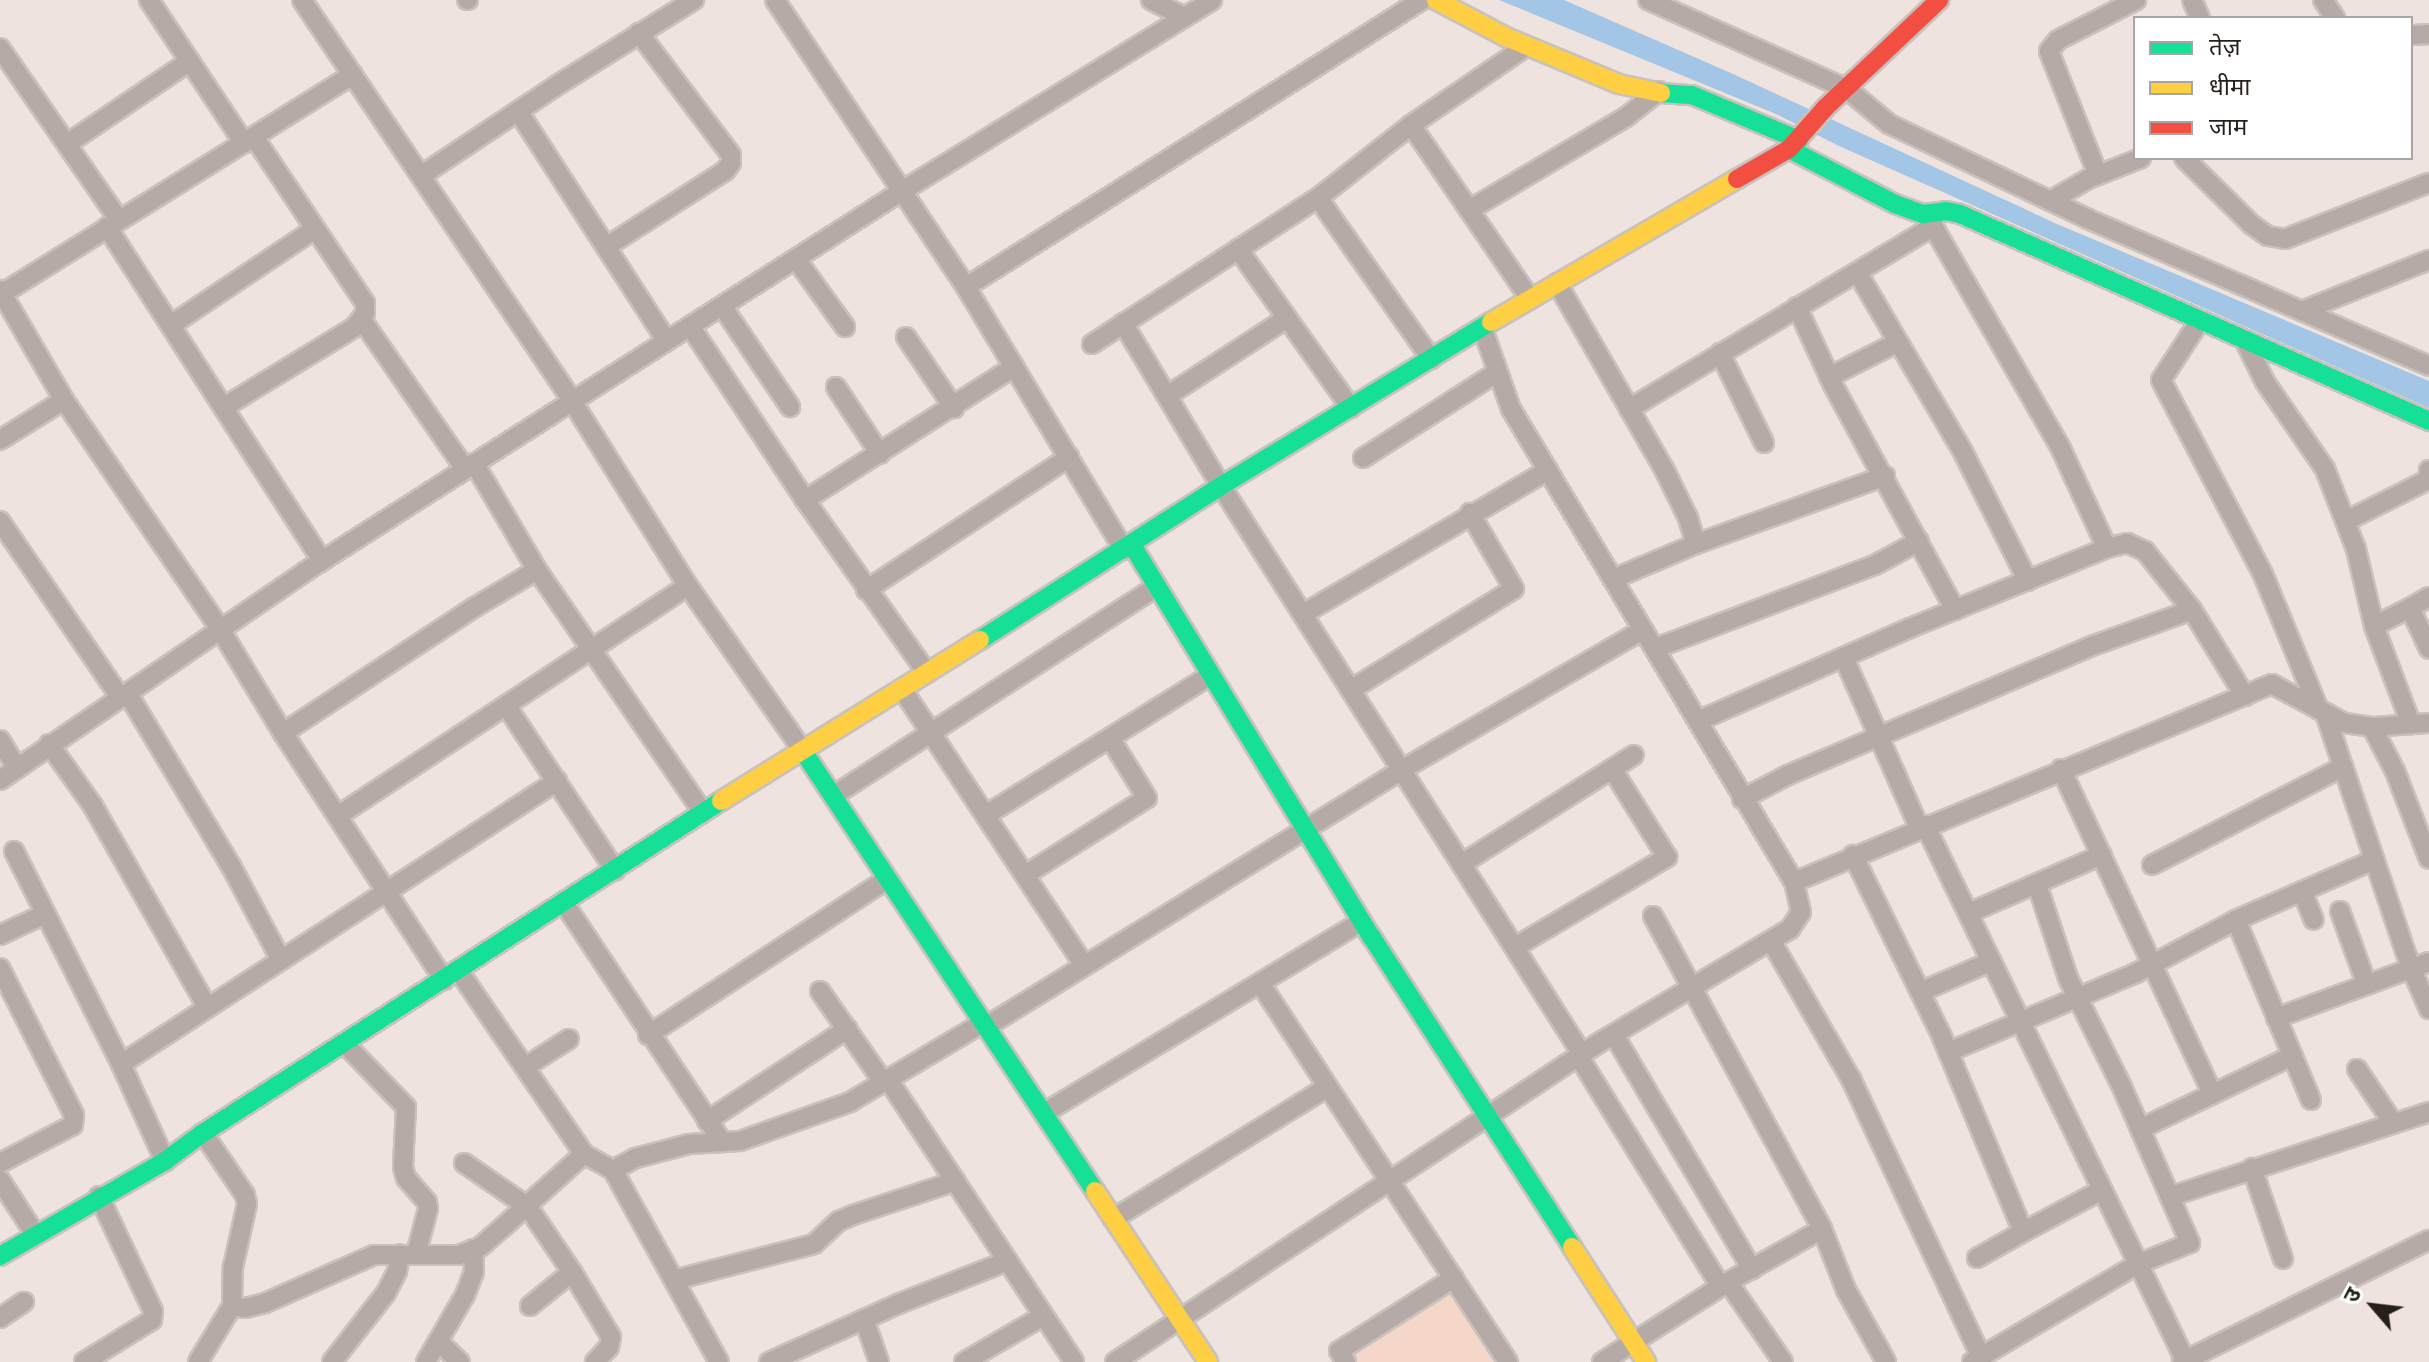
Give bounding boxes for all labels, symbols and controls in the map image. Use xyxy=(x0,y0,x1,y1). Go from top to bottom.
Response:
legend xyxy=(2133,16,2413,160)
text: तेज़ xyxy=(2209,31,2241,62)
text: धीमा xyxy=(2209,71,2251,102)
text: जाम xyxy=(2209,111,2247,142)
north arrow xyxy=(2333,1266,2413,1346)
text: उ xyxy=(2336,1282,2367,1307)

